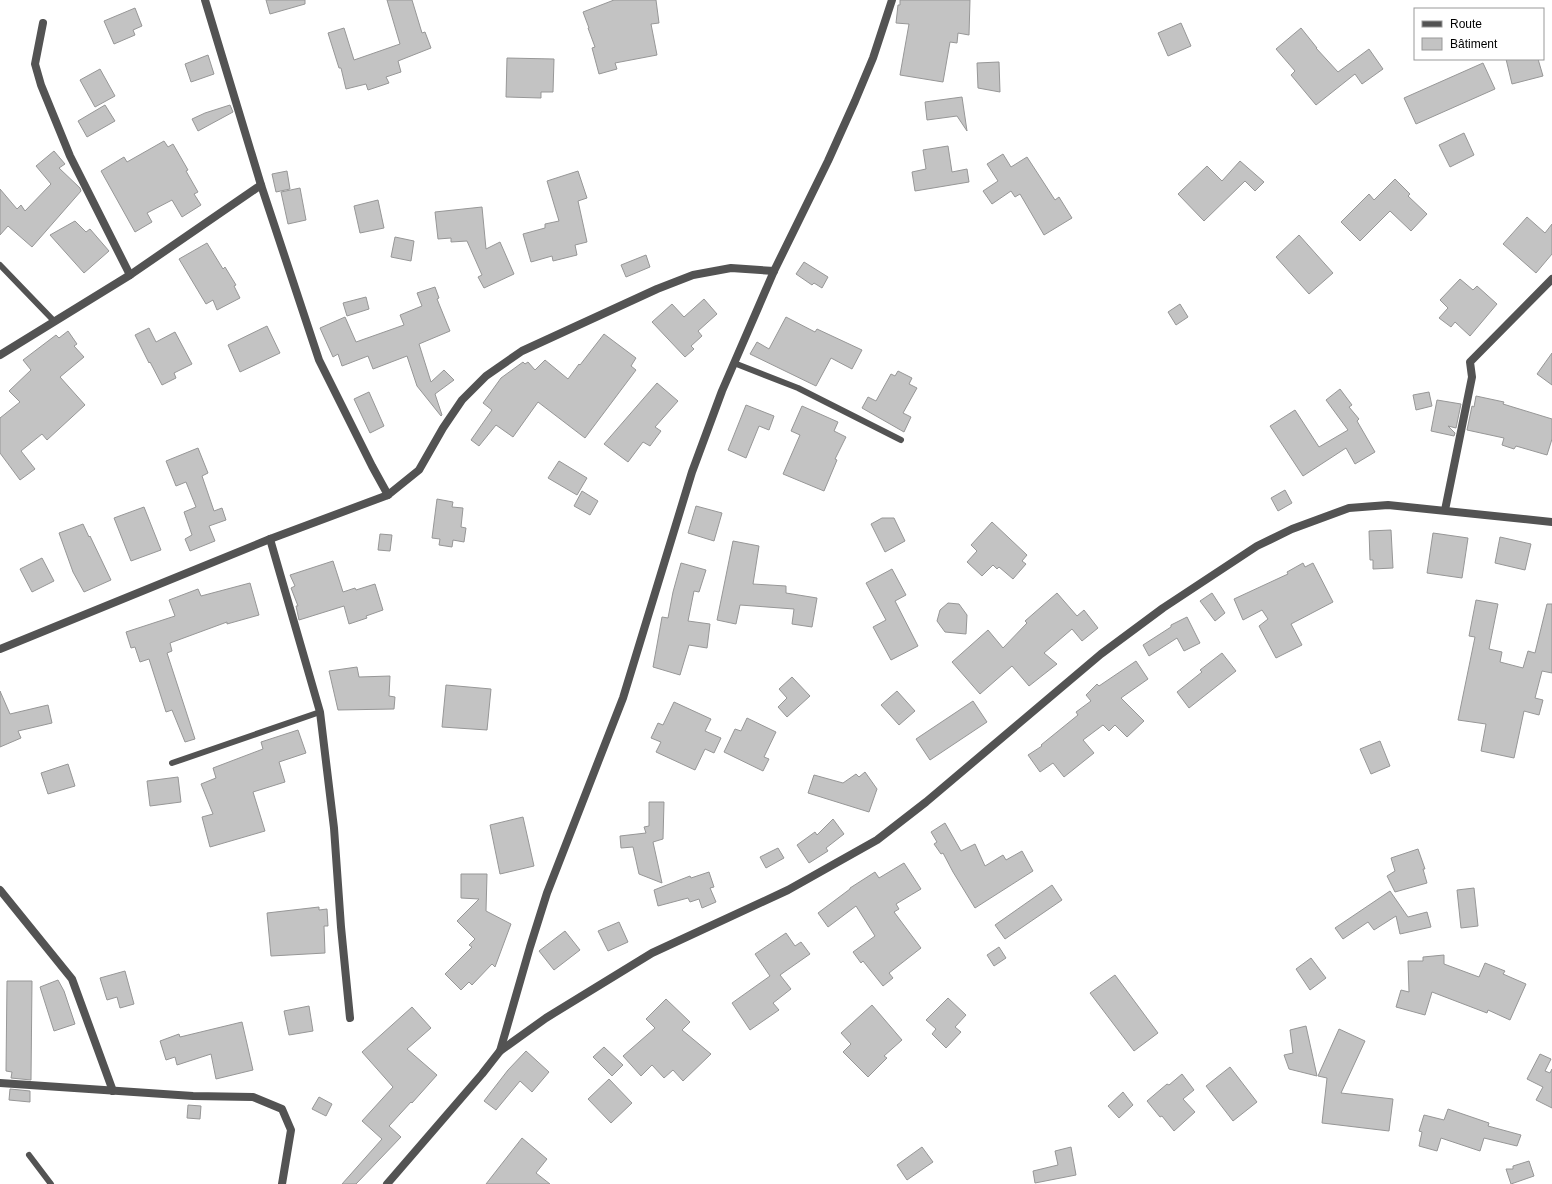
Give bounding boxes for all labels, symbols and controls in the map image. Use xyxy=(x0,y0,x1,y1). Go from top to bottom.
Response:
legend xyxy=(1414,8,1544,60)
text: Route xyxy=(1450,17,1482,31)
text: Bâtiment xyxy=(1450,37,1498,51)

